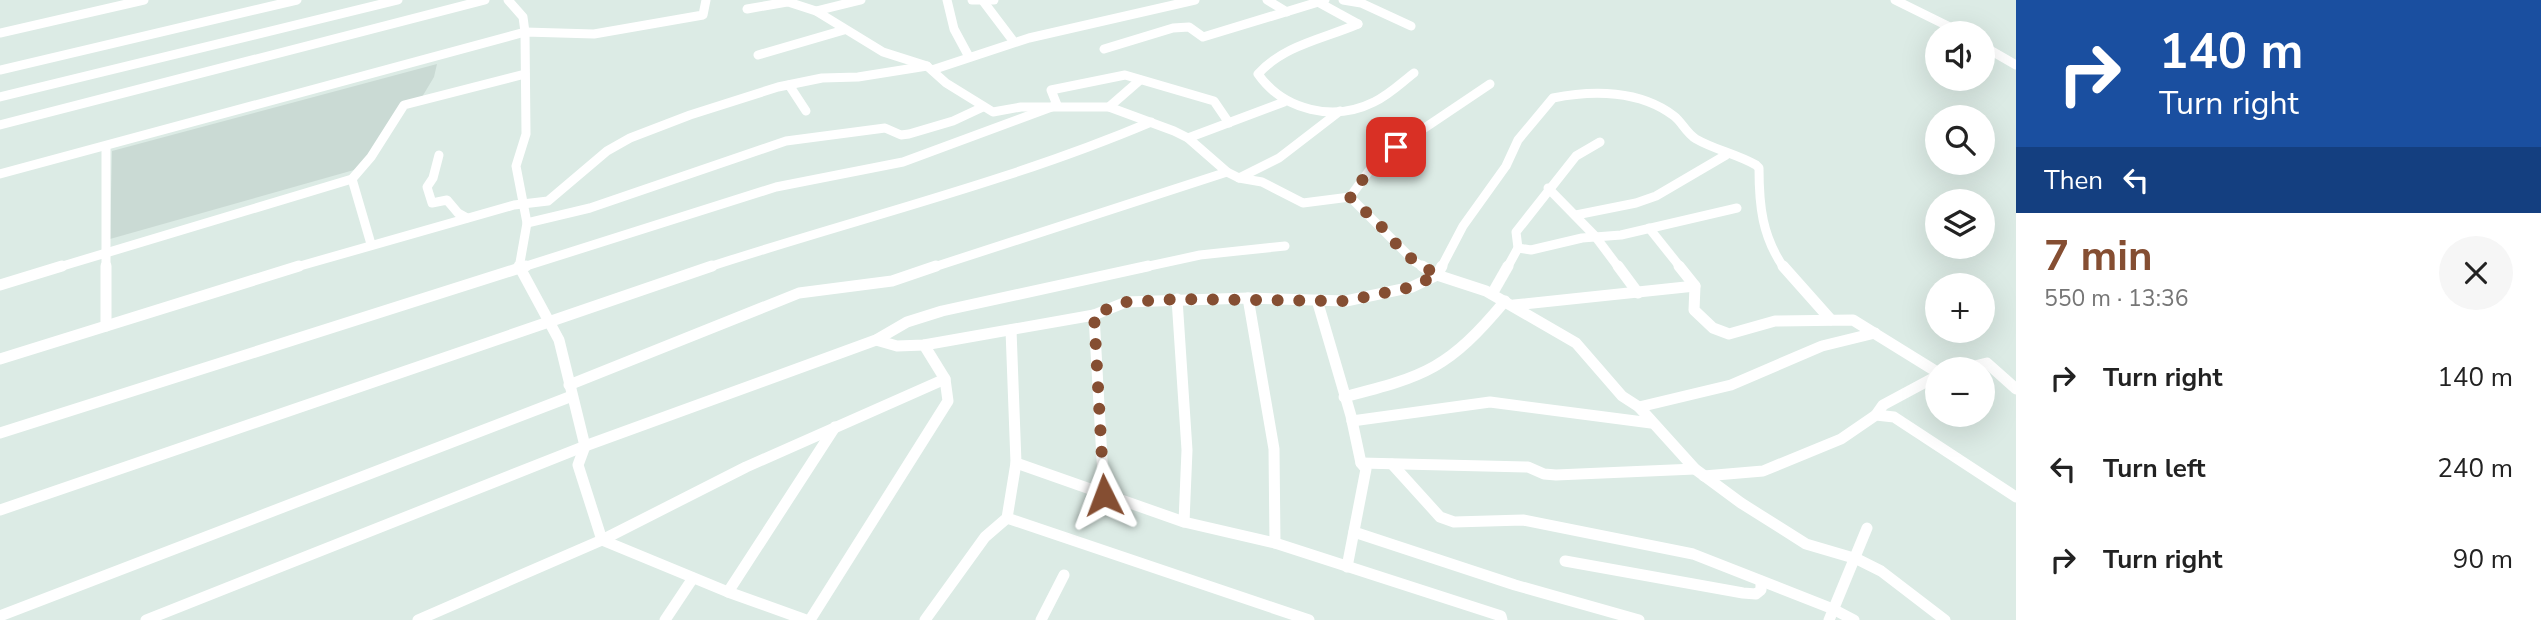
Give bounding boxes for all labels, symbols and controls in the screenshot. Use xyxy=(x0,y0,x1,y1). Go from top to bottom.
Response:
text: 140 m xyxy=(2159,18,2303,85)
map controls xyxy=(1925,21,1995,427)
button: sound xyxy=(1925,21,1995,91)
icon: right xyxy=(2044,28,2135,119)
text: Turn right xyxy=(2159,82,2299,125)
button: search xyxy=(1925,105,1995,175)
pin xyxy=(1366,117,1426,177)
icon: arrive xyxy=(1377,128,1415,166)
icon: left xyxy=(2117,161,2155,199)
text: Then xyxy=(2044,163,2103,198)
button: layers xyxy=(1925,189,1995,259)
text: 7 min xyxy=(2044,228,2153,285)
button: close xyxy=(2439,236,2513,310)
button: + xyxy=(1925,273,1995,343)
text: 550 m · 13:36 xyxy=(2044,283,2189,314)
button: − xyxy=(1925,357,1995,427)
icon: right xyxy=(2044,359,2082,397)
text: Turn right xyxy=(2103,360,2222,395)
text: 140 m xyxy=(2437,360,2513,395)
icon: left xyxy=(2044,450,2082,488)
text: Turn left xyxy=(2103,451,2206,486)
text: 240 m xyxy=(2437,451,2513,486)
position arrow xyxy=(1067,458,1141,532)
icon: right xyxy=(2044,541,2082,579)
text: Turn right xyxy=(2103,542,2222,577)
text: 90 m xyxy=(2453,542,2513,577)

